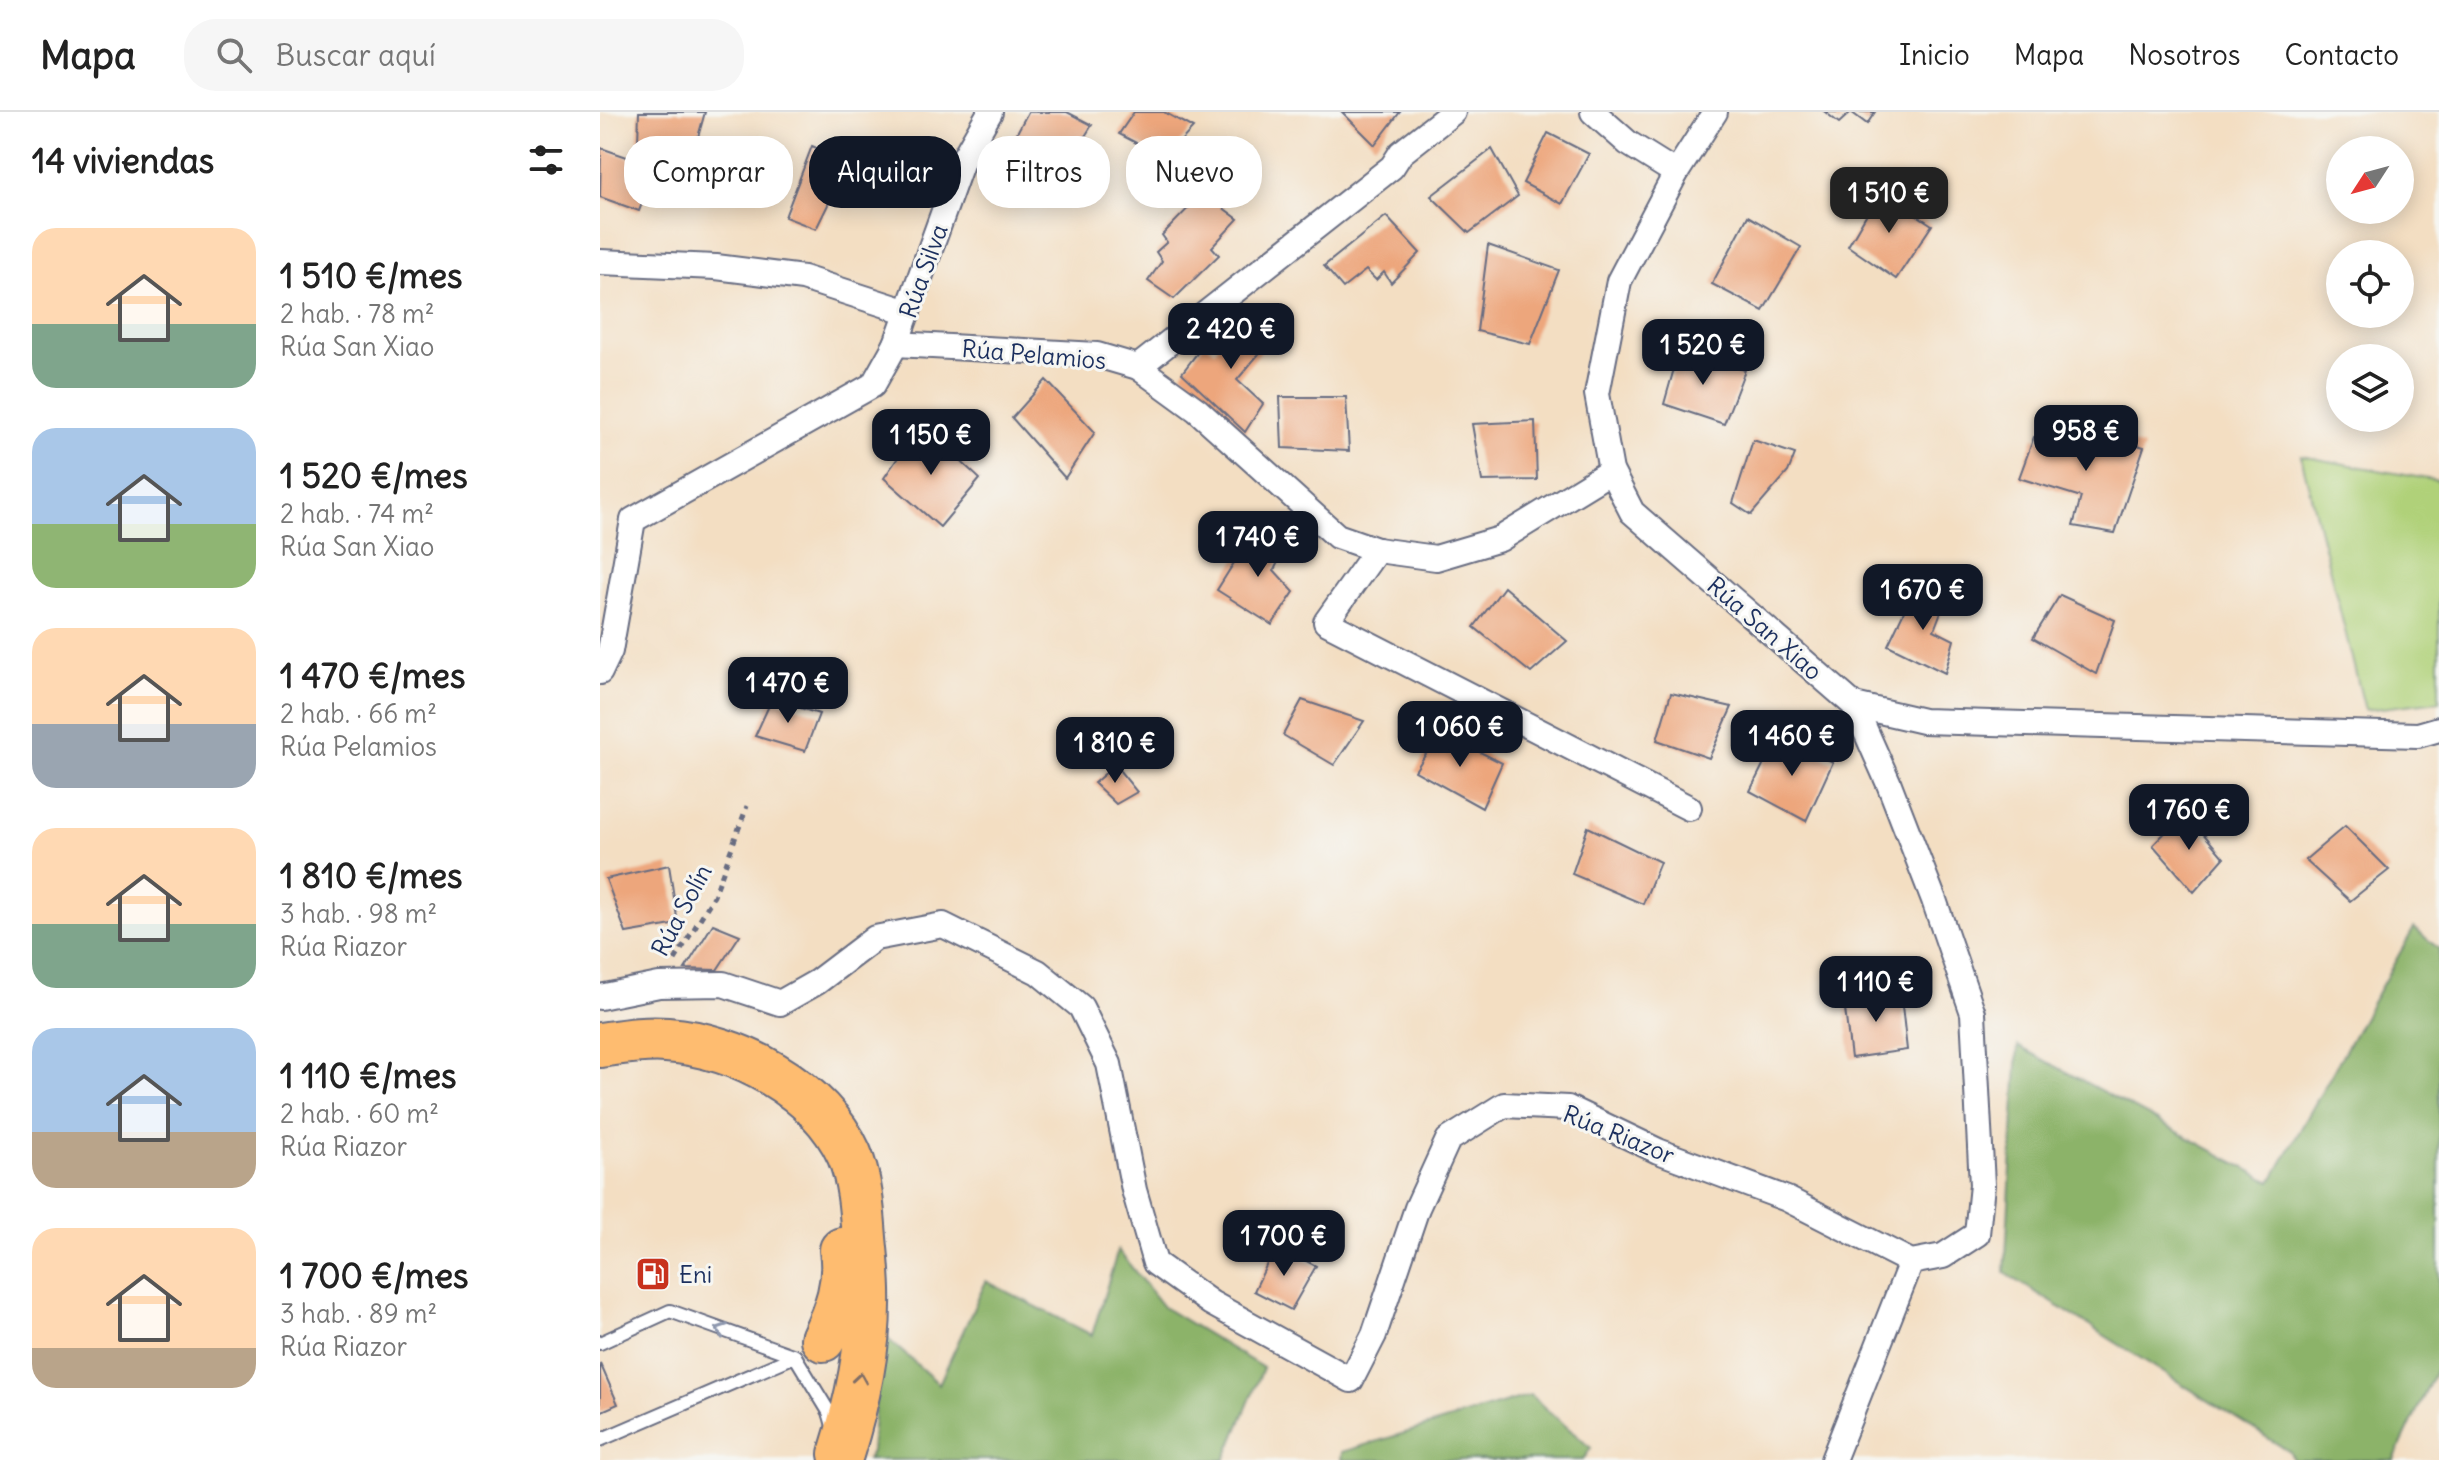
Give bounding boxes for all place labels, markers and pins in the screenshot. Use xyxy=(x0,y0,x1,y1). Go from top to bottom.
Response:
pin: 1 510 € xyxy=(1815,167,1963,235)
pin: 2 420 € xyxy=(1157,303,1305,371)
pin: 1 520 € xyxy=(1629,319,1777,387)
pin: 958 € xyxy=(2030,405,2142,473)
pin: 1 150 € xyxy=(857,409,1005,477)
pin: 1 740 € xyxy=(1184,511,1332,579)
pin: 1 670 € xyxy=(1849,564,1997,632)
pin: 1 470 € xyxy=(714,657,862,725)
pin: 1 060 € xyxy=(1386,701,1534,769)
pin: 1 460 € xyxy=(1718,710,1866,778)
pin: 1 810 € xyxy=(1041,717,1189,785)
pin: 1 760 € xyxy=(2115,784,2263,852)
pin: 1 110 € xyxy=(1802,956,1950,1024)
pin: 1 700 € xyxy=(1210,1210,1358,1278)
fuel station icon: Eni xyxy=(634,1255,672,1293)
place label: Eni xyxy=(679,1259,712,1289)

